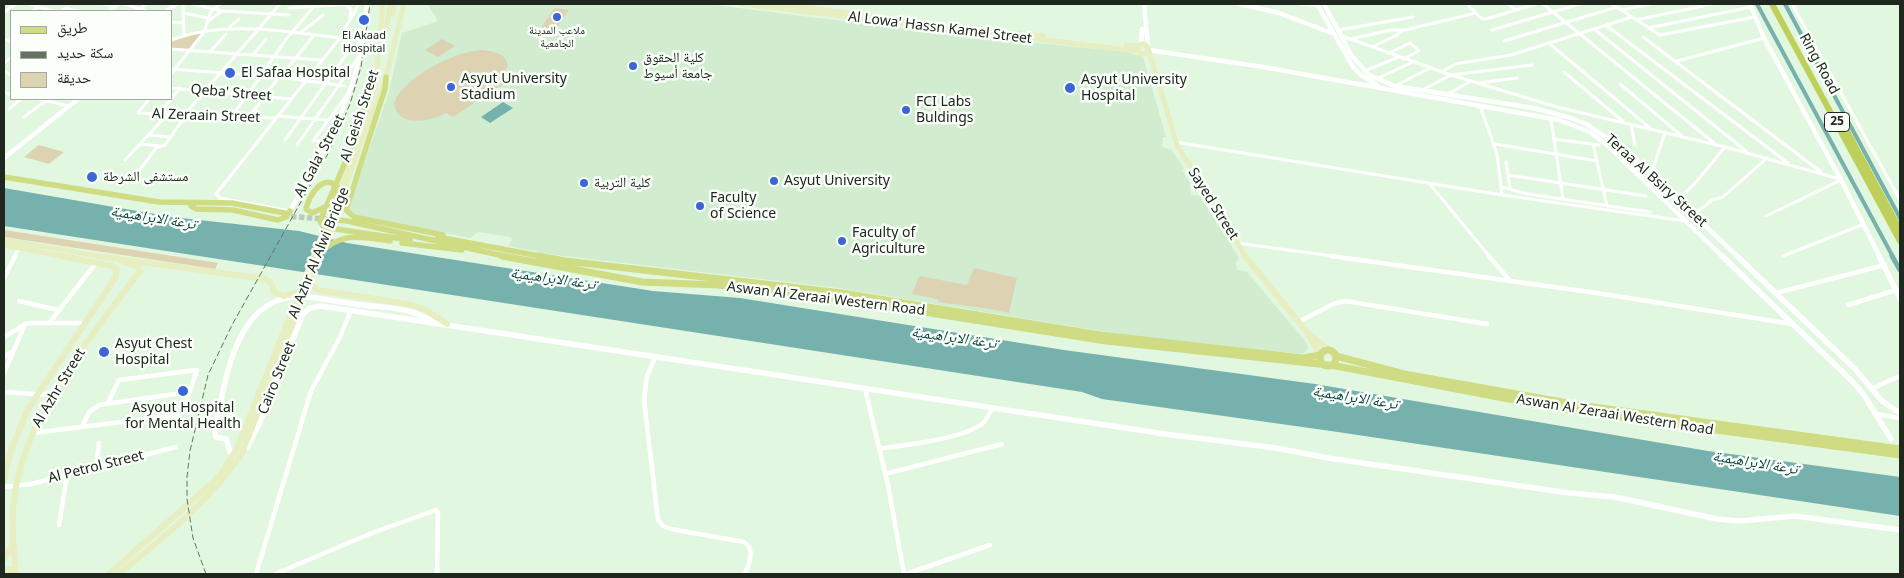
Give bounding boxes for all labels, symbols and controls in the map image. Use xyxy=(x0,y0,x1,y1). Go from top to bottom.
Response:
street label: Al Lowa' Hassn Kamel Street xyxy=(847,8,1033,48)
legend xyxy=(10,10,172,100)
marker: ملاعب المدينة الجامعية xyxy=(551,11,563,23)
marker: El Akaad Hospital xyxy=(357,13,371,27)
text: طريق xyxy=(57,17,88,37)
place label: ملاعب المدينة الجامعية xyxy=(529,24,585,50)
place label: El Akaad Hospital xyxy=(342,29,386,55)
street label: Ring Road xyxy=(1795,31,1843,97)
text: سكة حديد xyxy=(57,42,113,62)
place label: كلية الحقوق جامعة أسيوط xyxy=(643,50,712,82)
marker: كلية الحقوق جامعة أسيوط xyxy=(627,60,639,72)
place label: El Safaa Hospital xyxy=(241,65,350,81)
marker: El Safaa Hospital xyxy=(223,66,237,80)
text: حديقة xyxy=(57,67,91,87)
street label: Al Geish Street xyxy=(337,68,383,164)
place label: Asyut University Stadium xyxy=(461,71,567,104)
place label: Asyut University Hospital xyxy=(1081,72,1187,104)
street label: Qeba' Street xyxy=(190,81,272,105)
marker: Asyut University Stadium xyxy=(445,81,457,93)
marker: Asyut University Hospital xyxy=(1063,81,1077,95)
place label: FCI Labs Buldings xyxy=(916,94,974,126)
marker: FCI Labs Buldings xyxy=(900,104,912,116)
street label: Al Zeraain Street xyxy=(152,106,260,126)
street label: Al Gala' Street xyxy=(291,112,349,200)
road number: 25 xyxy=(1824,112,1850,132)
street label: Teraa Al Bsiry Street xyxy=(1602,131,1710,231)
street label: Sayed Street xyxy=(1184,165,1242,243)
place label: مستشفى الشرطة xyxy=(103,169,188,185)
marker: مستشفى الشرطة xyxy=(85,170,99,184)
place label: Asyut University xyxy=(784,173,890,189)
place label: كلية التربية xyxy=(594,175,650,191)
marker: Asyut University xyxy=(768,175,780,187)
marker: كلية التربية xyxy=(578,177,590,189)
street label: Al Azhr Al Alwi Bridge xyxy=(285,185,353,321)
place label: Faculty of Science xyxy=(710,190,776,222)
marker: Faculty of Science xyxy=(694,200,706,212)
water label: ترعة الابراهيمية xyxy=(109,202,197,234)
place label: Faculty of Agriculture xyxy=(852,225,925,258)
marker: Faculty of Agriculture xyxy=(836,235,848,247)
water label: ترعة الابراهيمية xyxy=(509,264,597,294)
street label: Aswan Al Zeraai Western Road xyxy=(726,279,926,319)
water label: ترعة الابراهيمية xyxy=(910,323,998,353)
place label: Asyut Chest Hospital xyxy=(115,336,192,368)
street label: Cairo Street xyxy=(255,339,299,417)
marker: Asyut Chest Hospital xyxy=(97,345,111,359)
street label: Al Azhr Street xyxy=(29,346,89,430)
water label: ترعة الابراهيمية xyxy=(1311,382,1399,414)
marker: Asyout Hospital for Mental Health xyxy=(176,384,190,398)
street label: Aswan Al Zeraai Western Road xyxy=(1515,391,1715,439)
place label: Asyout Hospital for Mental Health xyxy=(125,400,241,432)
street label: Al Petrol Street xyxy=(46,447,146,487)
water label: ترعة الابراهيمية xyxy=(1711,447,1799,479)

